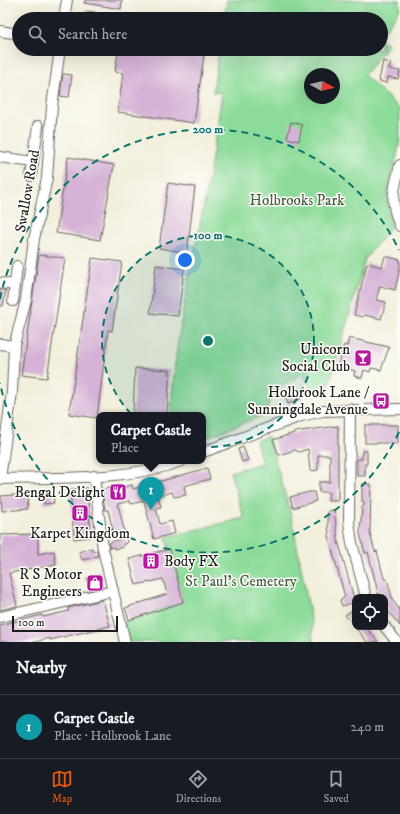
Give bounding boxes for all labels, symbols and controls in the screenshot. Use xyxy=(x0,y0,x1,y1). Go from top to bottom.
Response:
search box xyxy=(12,12,388,56)
icon: search xyxy=(26,23,48,45)
text: Search here xyxy=(58,25,127,44)
north arrow xyxy=(304,68,340,104)
text: 200 m xyxy=(193,122,223,137)
street label: Swallow Road xyxy=(11,148,44,234)
park label: Holbrooks Park xyxy=(250,191,345,210)
text: 100 m xyxy=(194,228,222,243)
your location xyxy=(175,250,195,270)
centre of rings xyxy=(201,334,215,348)
place label: Unicorn Social Club xyxy=(282,340,350,376)
bar icon: Unicorn Social Club xyxy=(353,348,373,368)
place label: Holbrook Lane / Sunningdale Avenue xyxy=(247,383,370,419)
bus stop icon: Holbrook Lane / Sunningdale Avenue xyxy=(371,391,391,411)
popup xyxy=(96,412,206,464)
text: Carpet Castle xyxy=(111,421,191,440)
text: Place xyxy=(111,440,139,456)
pin: 1 xyxy=(138,477,164,510)
restaurant icon: Bengal Delight xyxy=(108,482,128,502)
place label: Bengal Delight xyxy=(14,483,105,502)
building icon: Karpet Kingdom xyxy=(70,503,90,523)
place label: Karpet Kingdom xyxy=(30,524,130,543)
building icon: Body FX xyxy=(141,551,161,571)
place label: Body FX xyxy=(164,552,219,571)
place label: R S Motor Engineers xyxy=(19,565,82,601)
park label: St Paul's Cemetery xyxy=(185,572,298,591)
shop icon: R S Motor Engineers xyxy=(85,573,105,593)
map controls xyxy=(352,594,388,630)
button: locate xyxy=(352,594,388,630)
scale bar xyxy=(12,614,118,633)
text: 100 m xyxy=(18,616,44,630)
text: Nearby xyxy=(16,657,66,679)
text: Carpet Castle xyxy=(54,709,135,728)
text: 1 xyxy=(27,719,31,735)
text: 240 m xyxy=(351,719,384,735)
text: Place · Holbrook Lane xyxy=(54,728,171,744)
tab: Map xyxy=(51,768,73,806)
tab: Directions xyxy=(176,768,221,806)
tab: Saved xyxy=(324,768,349,806)

